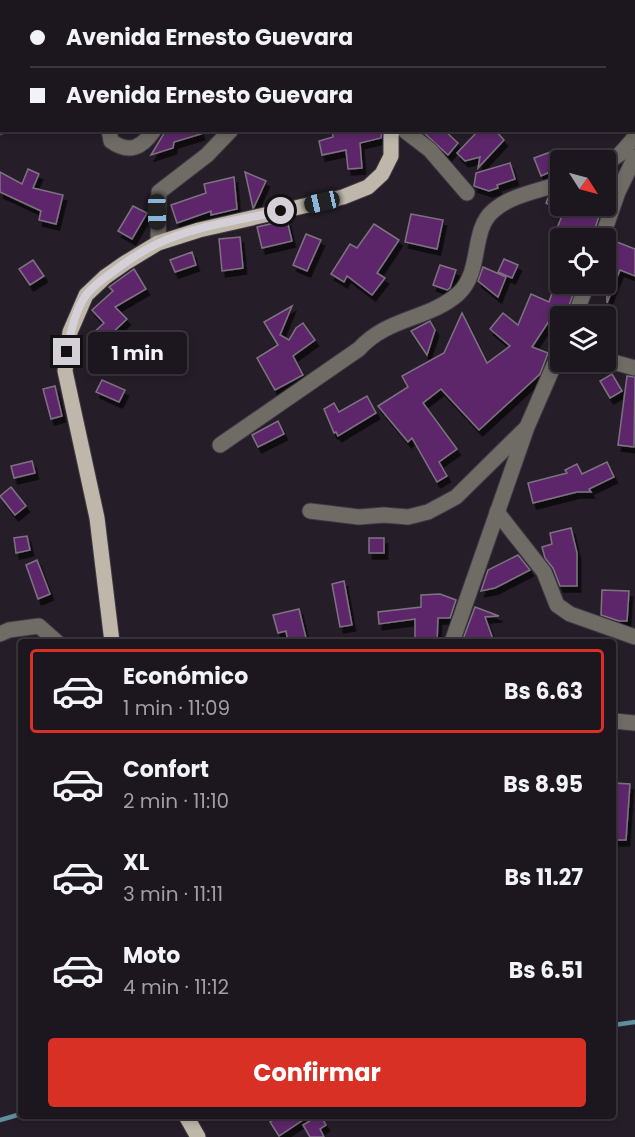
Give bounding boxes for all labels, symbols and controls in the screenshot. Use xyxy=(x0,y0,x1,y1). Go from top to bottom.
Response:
text: Avenida Ernesto Guevara xyxy=(66,22,353,53)
text: Avenida Ernesto Guevara xyxy=(66,80,353,111)
north arrow xyxy=(550,150,616,216)
map controls xyxy=(550,150,616,372)
car xyxy=(302,189,342,215)
car xyxy=(148,194,166,230)
route start xyxy=(267,197,294,224)
button: locate xyxy=(550,228,616,294)
button: layers xyxy=(550,306,616,372)
callout: 1 min xyxy=(88,331,187,373)
route end xyxy=(53,338,80,365)
text: 1 min xyxy=(111,339,164,367)
text: Económico xyxy=(123,661,248,692)
icon: car xyxy=(51,664,105,718)
text: Bs 6.63 xyxy=(504,676,583,707)
text: 1 min · 11:09 xyxy=(123,694,230,722)
text: Confort xyxy=(123,754,209,785)
icon: car xyxy=(51,757,105,811)
text: Bs 8.95 xyxy=(503,769,583,800)
text: 2 min · 11:10 xyxy=(123,787,229,815)
text: XL xyxy=(123,847,149,878)
icon: car xyxy=(51,850,105,904)
text: Bs 11.27 xyxy=(504,862,583,893)
text: 3 min · 11:11 xyxy=(123,880,223,908)
text: Moto xyxy=(123,940,180,971)
icon: car xyxy=(51,943,105,997)
text: Bs 6.51 xyxy=(509,955,583,986)
text: 4 min · 11:12 xyxy=(123,973,229,1001)
button: Confirmar xyxy=(48,1038,586,1107)

